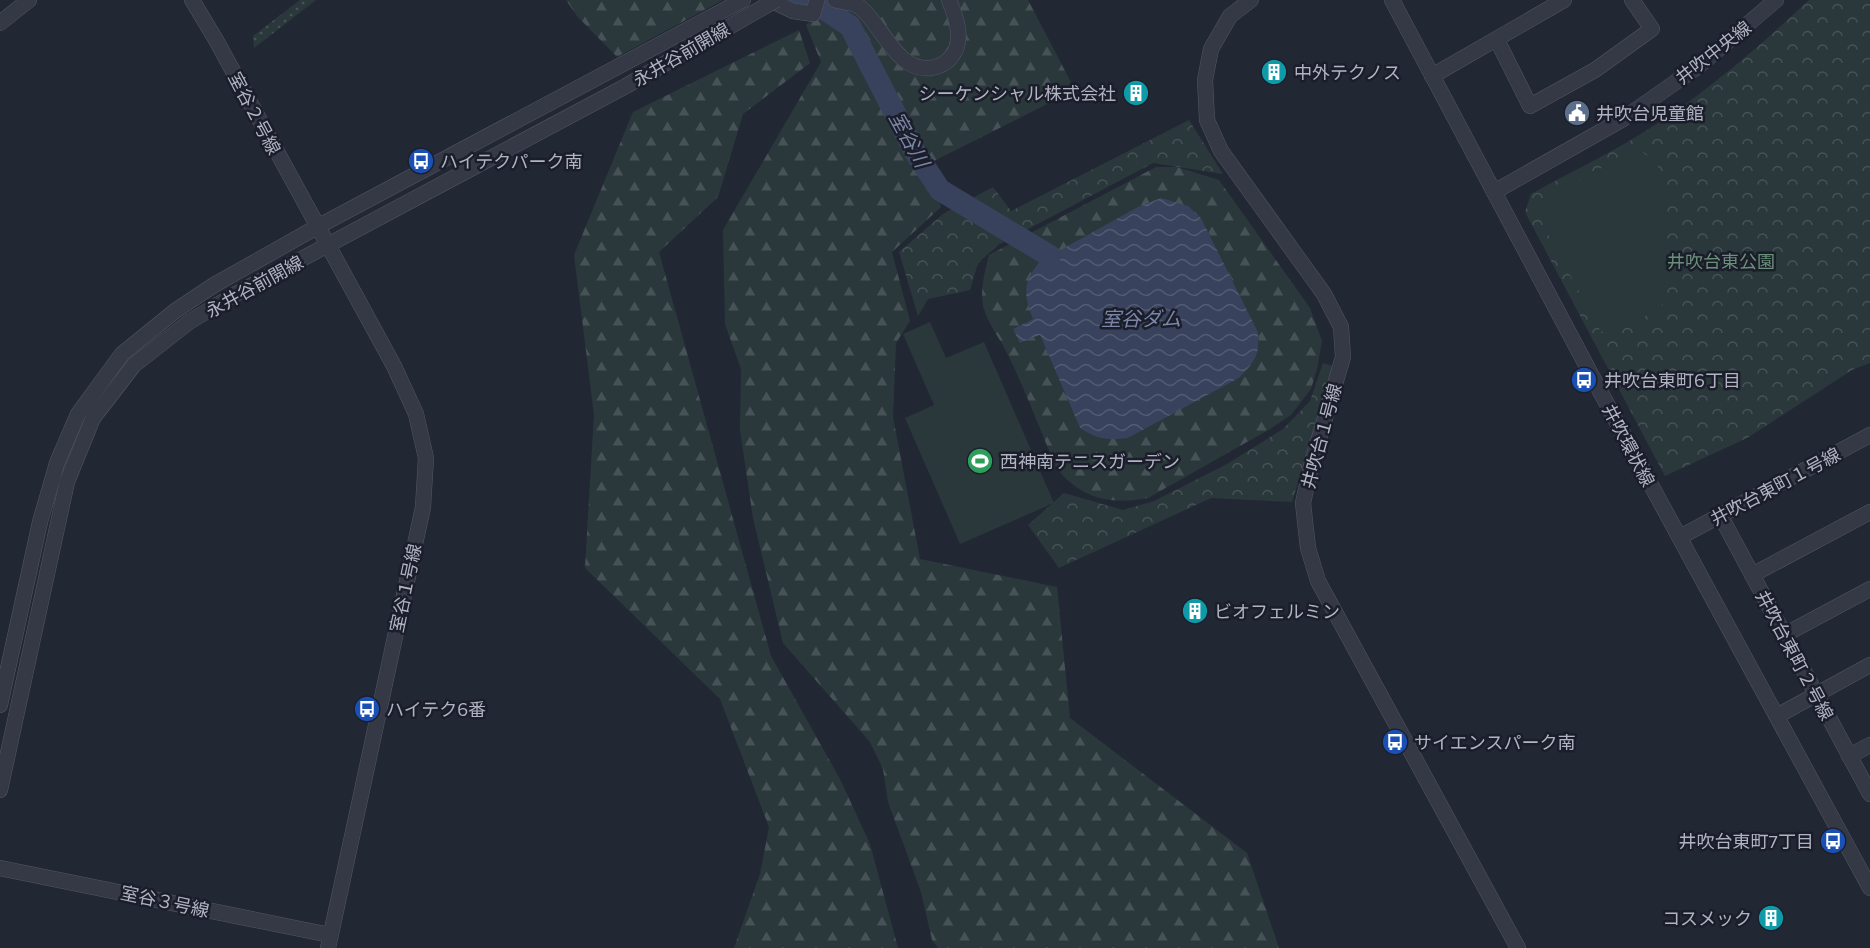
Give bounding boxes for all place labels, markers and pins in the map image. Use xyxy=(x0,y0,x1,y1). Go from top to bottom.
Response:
building icon: 中外テクノス xyxy=(1259,57,1289,87)
place label: 中外テクノス xyxy=(1294,61,1401,83)
building icon: シーケンシャル株式会社 xyxy=(1121,78,1151,108)
place label: シーケンシャル株式会社 xyxy=(919,82,1116,104)
public building icon: 井吹台児童館 xyxy=(1562,98,1592,128)
place label: 井吹台児童館 xyxy=(1596,102,1704,124)
bus stop icon: ハイテクパーク南 xyxy=(406,146,436,176)
place label: ハイテクパーク南 xyxy=(440,150,582,172)
bus stop icon: 井吹台東町6丁目 xyxy=(1569,365,1599,395)
place label: 井吹台東町6丁目 xyxy=(1604,369,1741,391)
sports icon: 西神南テニスガーデン xyxy=(965,446,995,476)
place label: 西神南テニスガーデン xyxy=(1000,450,1180,472)
building icon: ビオフェルミン xyxy=(1180,596,1210,626)
place label: ビオフェルミン xyxy=(1214,600,1340,622)
bus stop icon: ハイテク6番 xyxy=(352,694,382,724)
place label: ハイテク6番 xyxy=(386,698,486,720)
bus stop icon: サイエンスパーク南 xyxy=(1380,727,1410,757)
place label: サイエンスパーク南 xyxy=(1414,731,1575,753)
bus stop icon: 井吹台東町7丁目 xyxy=(1818,826,1848,856)
place label: 井吹台東町7丁目 xyxy=(1678,830,1814,852)
building icon: コスメック xyxy=(1756,903,1786,933)
place label: コスメック xyxy=(1662,907,1752,929)

